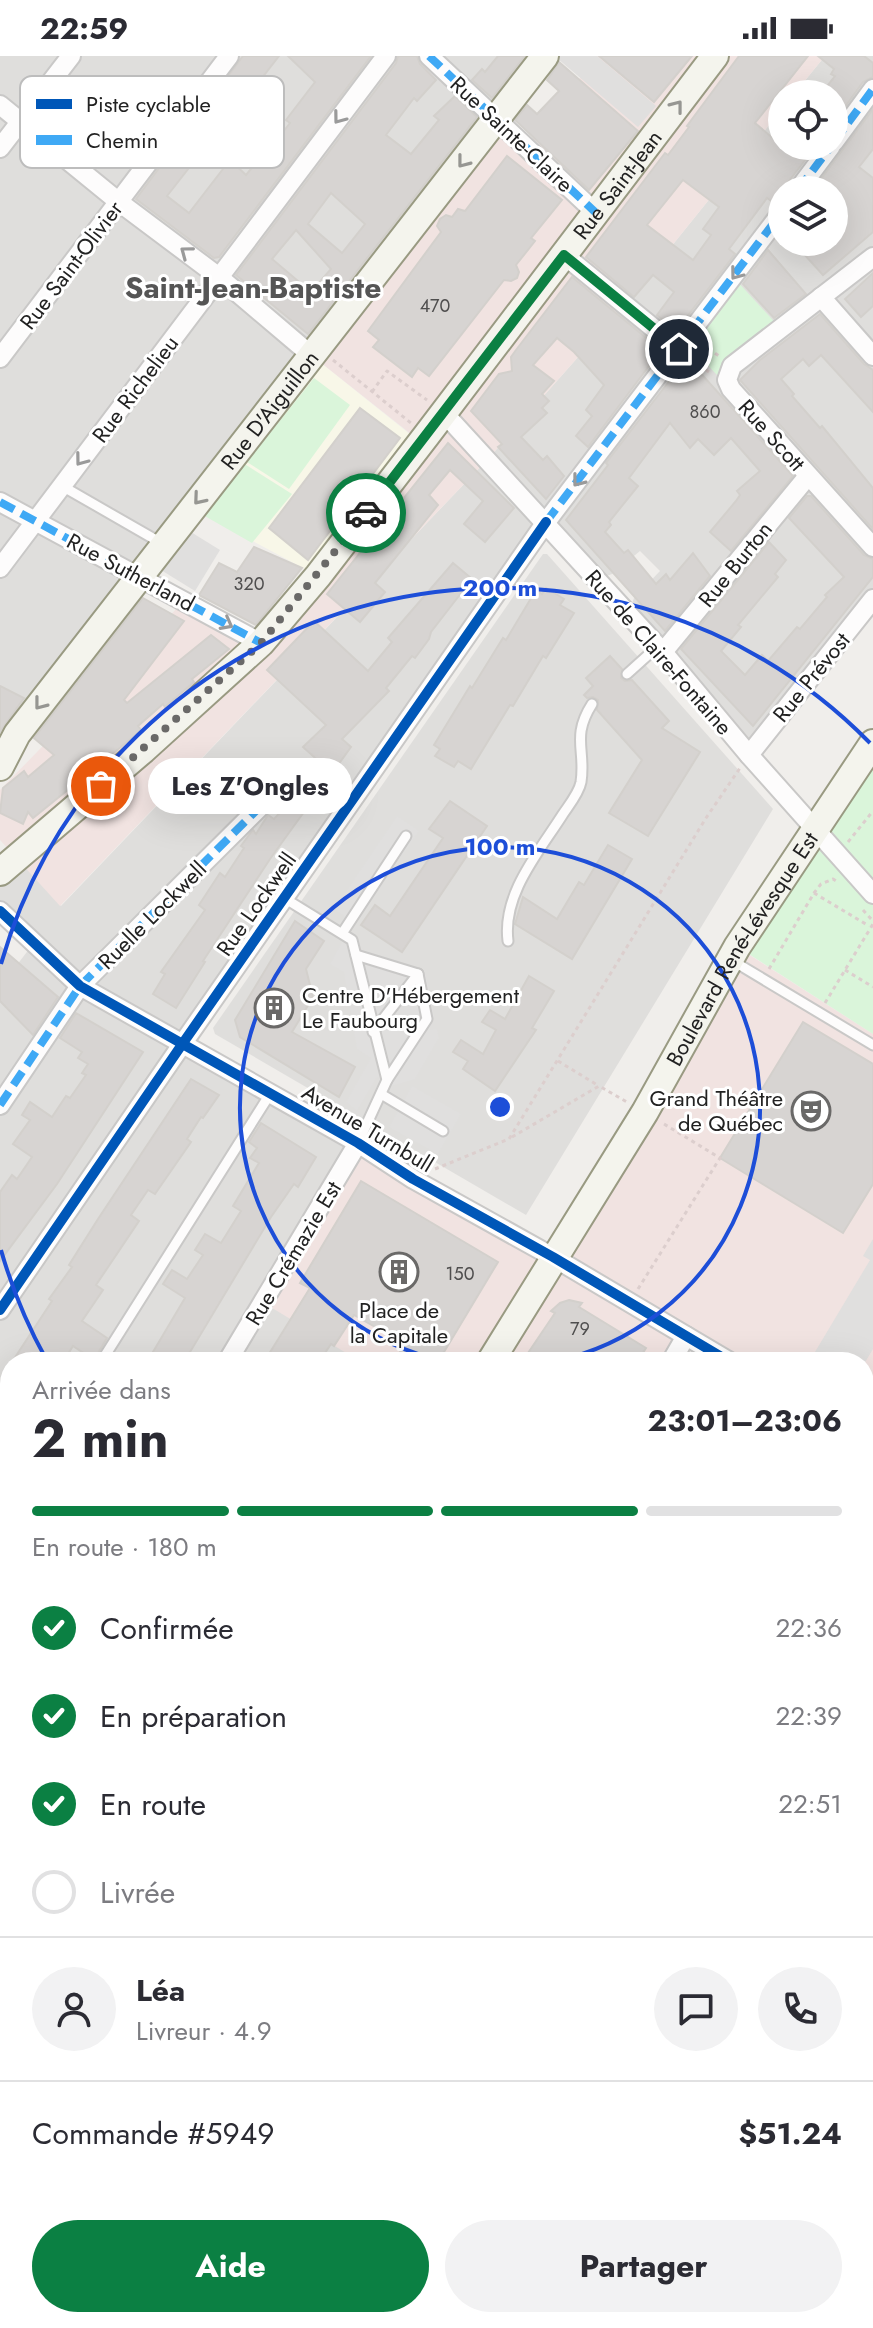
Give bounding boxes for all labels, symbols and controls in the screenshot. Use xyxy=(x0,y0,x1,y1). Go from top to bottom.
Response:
text: 22:59 xyxy=(40,7,128,50)
street label: Rue Sainte-Claire xyxy=(443,68,581,200)
legend xyxy=(20,76,284,168)
map controls xyxy=(768,80,848,256)
button: locate xyxy=(768,80,848,160)
text: Piste cyclable xyxy=(86,88,211,120)
one-way arrow xyxy=(667,101,682,115)
one-way arrow xyxy=(334,109,349,124)
street label: Rue Saint-Jean xyxy=(565,123,669,246)
text: Chemin xyxy=(86,124,158,156)
one-way arrow xyxy=(459,153,473,168)
button: layers xyxy=(768,176,848,256)
street label: Rue Saint-Olivier xyxy=(12,193,130,336)
one-way arrow xyxy=(180,247,195,262)
district label: Saint-Jean-Baptiste xyxy=(125,266,381,309)
one-way arrow xyxy=(731,266,745,280)
house number: 470 xyxy=(420,293,451,319)
pin xyxy=(645,315,713,383)
icon: home xyxy=(657,327,701,371)
street label: Rue Richelieu xyxy=(84,329,186,449)
street label: Rue D'Aiguillon xyxy=(213,343,326,476)
street label: Rue Scott xyxy=(731,392,813,479)
house number: 860 xyxy=(690,399,721,425)
one-way arrow xyxy=(76,451,90,466)
one-way arrow xyxy=(573,472,587,487)
courier xyxy=(326,473,406,553)
one-way arrow xyxy=(194,489,209,504)
icon: car xyxy=(344,491,388,535)
street label: Rue Burton xyxy=(690,514,780,614)
street label: Rue Sutherland xyxy=(61,525,201,619)
street label: Rue de Claire-Fontaine xyxy=(578,562,740,742)
text: 200 m xyxy=(463,570,537,605)
house number: 320 xyxy=(234,571,265,597)
one-way arrow xyxy=(218,614,232,630)
street label: Rue Prévost xyxy=(765,625,858,729)
one-way arrow xyxy=(35,695,49,710)
pin xyxy=(67,752,135,820)
callout: Les Z'Ongles xyxy=(149,758,353,814)
icon: bag xyxy=(79,764,123,808)
text: Les Z'Ongles xyxy=(171,767,329,805)
street label: Boulevard René-Lévesque Est xyxy=(658,825,826,1072)
text: 100 m xyxy=(465,829,535,864)
street label: Rue Lockwell xyxy=(208,846,304,962)
street label: Ruelle Lockwell xyxy=(91,854,213,976)
place label: Centre D'Hébergement Le Faubourg xyxy=(302,979,520,1036)
building icon: Centre D'Hébergement Le Faubourg xyxy=(253,987,295,1029)
street label: Avenue Turnbull xyxy=(296,1076,440,1180)
place label: Grand Théâtre de Québec xyxy=(650,1082,783,1139)
theatre icon: Grand Théâtre de Québec xyxy=(790,1090,832,1132)
centre of rings xyxy=(486,1093,514,1121)
street label: Rue Crémazie Est xyxy=(237,1174,349,1331)
building icon: Place de la Capitale xyxy=(378,1251,420,1293)
house number: 150 xyxy=(445,1261,475,1287)
place label: Place de la Capitale xyxy=(350,1294,448,1351)
house number: 79 xyxy=(570,1316,590,1342)
text: Arrivée dans xyxy=(32,1371,171,1409)
text: 23:01–23:06 xyxy=(647,1399,842,1442)
text: 2 min xyxy=(32,1401,169,1477)
text: En route · 180 m xyxy=(32,1528,217,1566)
icon: check xyxy=(32,1606,76,1650)
text: Confirmée xyxy=(100,1607,234,1650)
text: 22:36 xyxy=(775,1609,842,1647)
icon: check xyxy=(32,1694,76,1738)
text: En préparation xyxy=(100,1695,287,1738)
text: 22:39 xyxy=(775,1697,842,1735)
icon: check xyxy=(32,1782,76,1826)
text: En route xyxy=(100,1783,206,1826)
text: 22:51 xyxy=(778,1785,842,1823)
text: Livrée xyxy=(100,1871,175,1914)
button: person xyxy=(32,1967,116,2051)
button: chat xyxy=(654,1967,738,2051)
button: phone xyxy=(758,1967,842,2051)
text: Léa xyxy=(136,1969,185,2012)
text: Livreur · 4.9 xyxy=(136,2012,272,2050)
text: Commande #5949 xyxy=(32,2112,275,2155)
text: $51.24 xyxy=(738,2112,842,2155)
button: Aide xyxy=(32,2220,429,2312)
button: Partager xyxy=(445,2220,842,2312)

